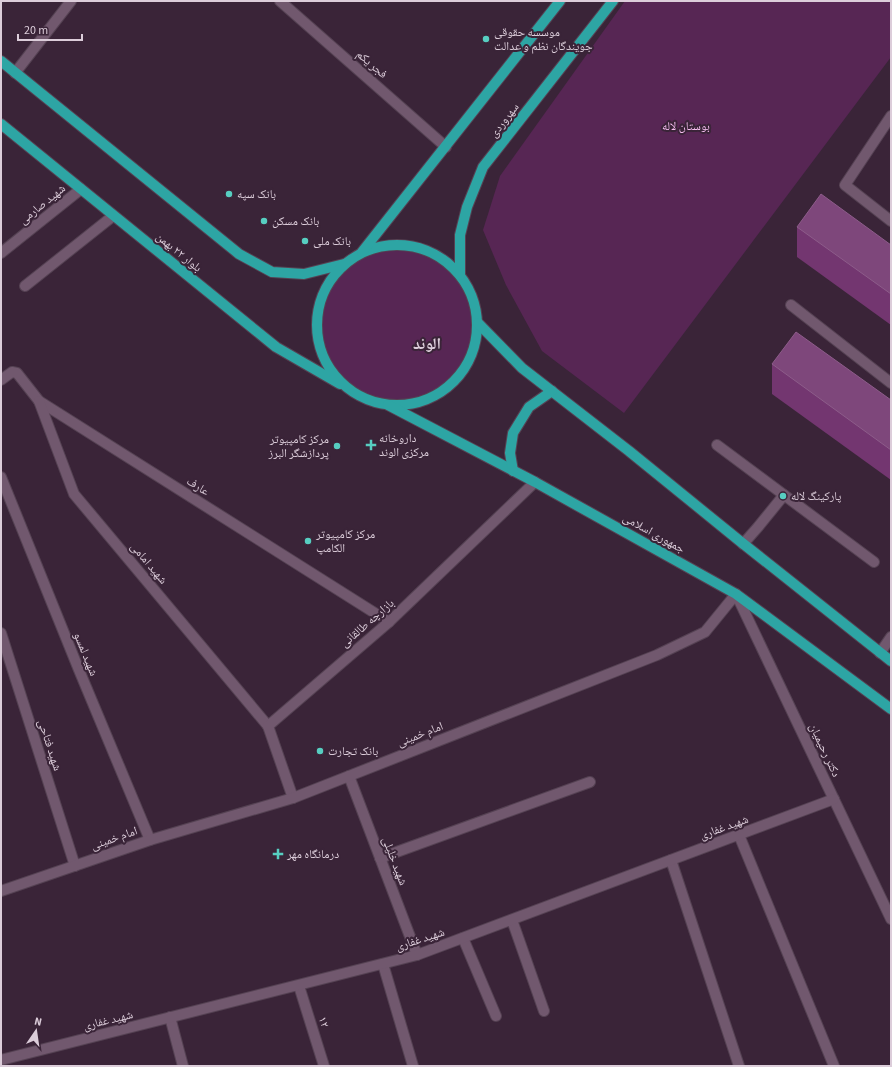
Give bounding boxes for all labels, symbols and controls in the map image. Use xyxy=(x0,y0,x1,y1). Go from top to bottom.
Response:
scale bar xyxy=(18,16,82,42)
text: 20 m xyxy=(24,22,48,39)
place label: موسسه حقوقی جویندگان نظم و عدالت xyxy=(494,24,593,55)
marker: موسسه حقوقی جویندگان نظم و عدالت xyxy=(481,34,491,44)
street label: فجر یکم xyxy=(352,46,391,83)
street label: سهروردی xyxy=(485,99,523,141)
park label: بوستان لاله xyxy=(662,118,710,135)
street label: شهید صارمی xyxy=(15,180,69,229)
place label: بانک سپه xyxy=(237,186,276,203)
marker: بانک سپه xyxy=(224,189,234,199)
place label: بانک مسکن xyxy=(272,213,319,230)
marker: بانک مسکن xyxy=(259,216,269,226)
street label: بلوار ۲۲ بهمن xyxy=(152,229,205,276)
place label: بانک ملی xyxy=(313,233,351,250)
marker: بانک ملی xyxy=(300,236,310,246)
district label: الوند xyxy=(413,333,441,355)
place label: داروخانه مرکزی الوند xyxy=(379,430,429,461)
place label: مرکز کامپیوتر پردازشگر البرز xyxy=(268,431,329,462)
marker: داروخانه مرکزی الوند xyxy=(366,440,376,450)
marker: مرکز کامپیوتر پردازشگر البرز xyxy=(332,441,342,451)
street label: عارف xyxy=(183,473,212,500)
place label: پارکینگ لاله xyxy=(791,488,842,505)
marker: پارکینگ لاله xyxy=(778,491,788,501)
street label: جمهوری اسلامی xyxy=(619,509,688,558)
place label: مرکز کامپیوتر الکامپ xyxy=(315,526,375,557)
marker: مرکز کامپیوتر الکامپ xyxy=(303,536,313,546)
street label: شهید امامی xyxy=(126,539,171,588)
street label: بازارچه طالقانی xyxy=(337,595,398,652)
street label: شهید لمسو xyxy=(69,630,102,679)
street label: شهید فتاحی xyxy=(33,717,66,773)
street label: امام خمینی xyxy=(395,718,446,751)
street label: دکتر رحیمیان xyxy=(805,721,844,780)
place label: بانک تجارت xyxy=(328,743,378,760)
marker: بانک تجارت xyxy=(315,746,325,756)
street label: شهید غفاری xyxy=(697,811,751,844)
street label: امام خمینی xyxy=(89,823,140,854)
street label: شهید خلیلی xyxy=(377,834,412,888)
place label: درمانگاه مهر xyxy=(286,846,339,863)
marker: درمانگاه مهر xyxy=(272,848,284,860)
street label: شهید غفاری xyxy=(393,924,447,955)
street label: شهید غفاری xyxy=(81,1006,135,1035)
north arrow xyxy=(16,1011,56,1051)
text: N xyxy=(33,1014,43,1030)
street label: ۱۲ xyxy=(314,1014,333,1030)

